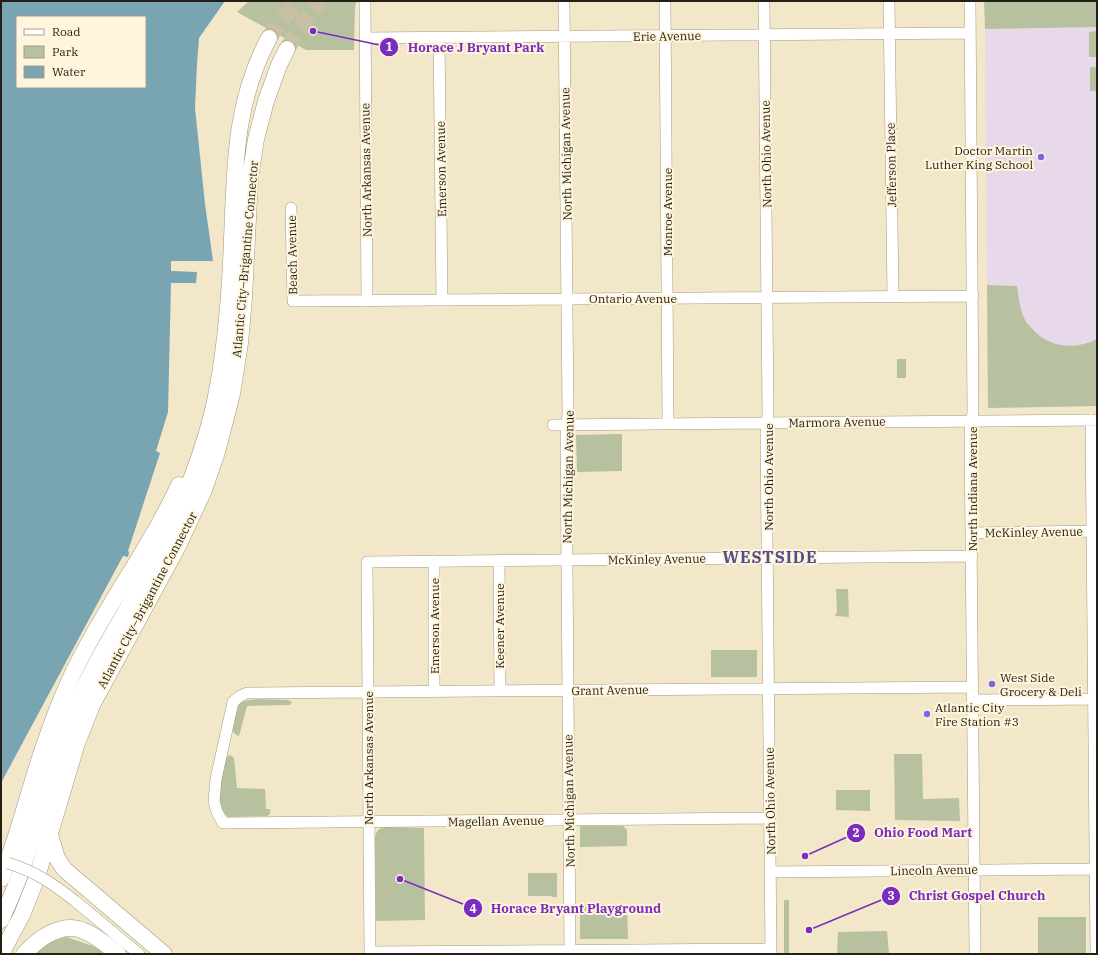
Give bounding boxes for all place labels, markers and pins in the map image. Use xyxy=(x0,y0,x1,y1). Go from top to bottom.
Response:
callout: Horace J Bryant Park xyxy=(379,35,552,60)
place label: Doctor Martin Luther King School xyxy=(925,143,1033,172)
marker: Doctor Martin Luther King School xyxy=(1036,152,1046,162)
place label: West Side Grocery & Deli xyxy=(1000,670,1082,699)
marker: West Side Grocery & Deli xyxy=(987,679,997,689)
place label: Atlantic City Fire Station #3 xyxy=(935,700,1019,729)
marker: Atlantic City Fire Station #3 xyxy=(922,709,932,719)
callout: Ohio Food Mart xyxy=(846,820,980,845)
callout: Christ Gospel Church xyxy=(881,883,1053,908)
callout: Horace Bryant Playground xyxy=(463,896,669,921)

